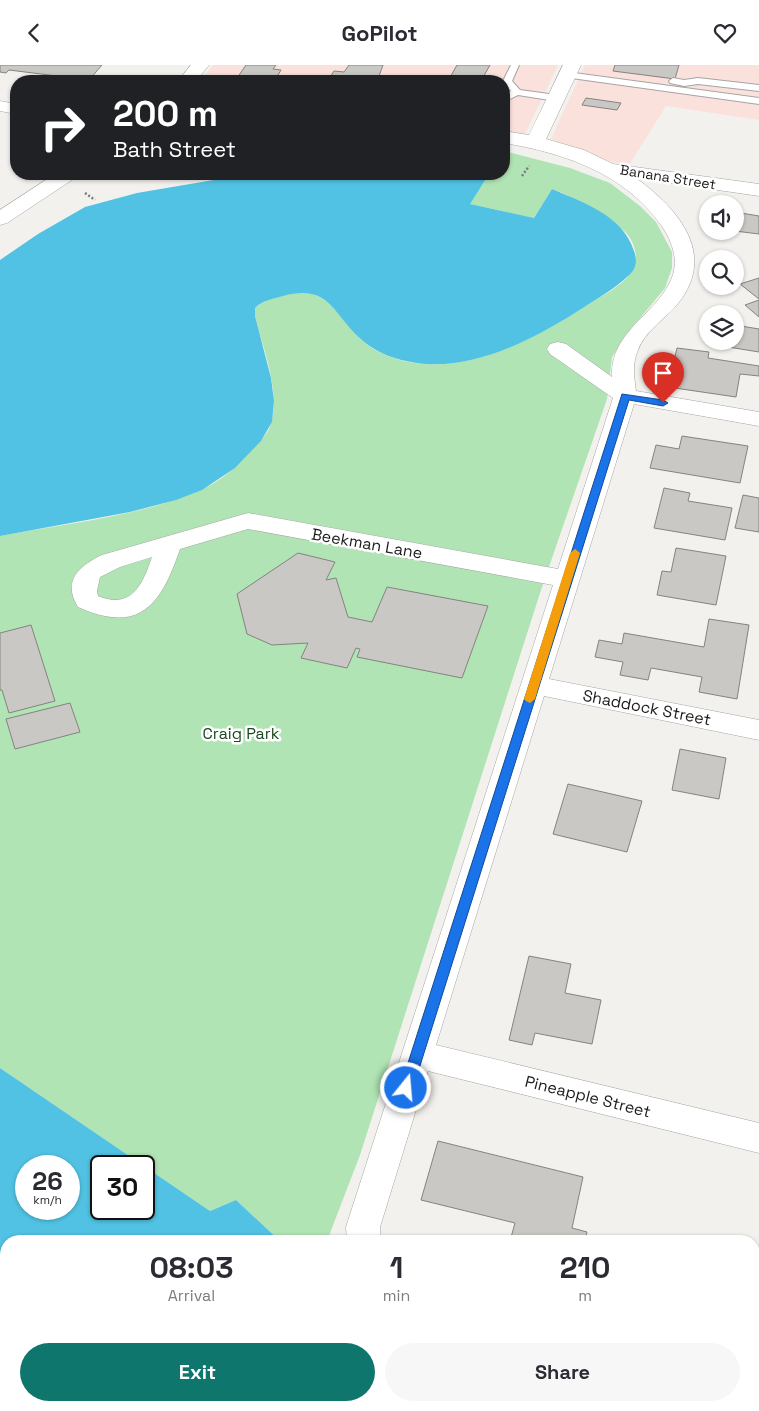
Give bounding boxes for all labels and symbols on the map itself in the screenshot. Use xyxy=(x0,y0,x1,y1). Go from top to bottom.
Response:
street label: Banana Street xyxy=(619,161,717,193)
pin xyxy=(642,352,684,403)
street label: Beekman Lane xyxy=(310,523,424,564)
street label: Shaddock Street xyxy=(581,685,713,730)
park label: Craig Park xyxy=(203,723,280,744)
position arrow xyxy=(379,1061,431,1113)
street label: Pineapple Street xyxy=(523,1071,653,1122)
speed limit sign: 30 xyxy=(90,1155,155,1220)

